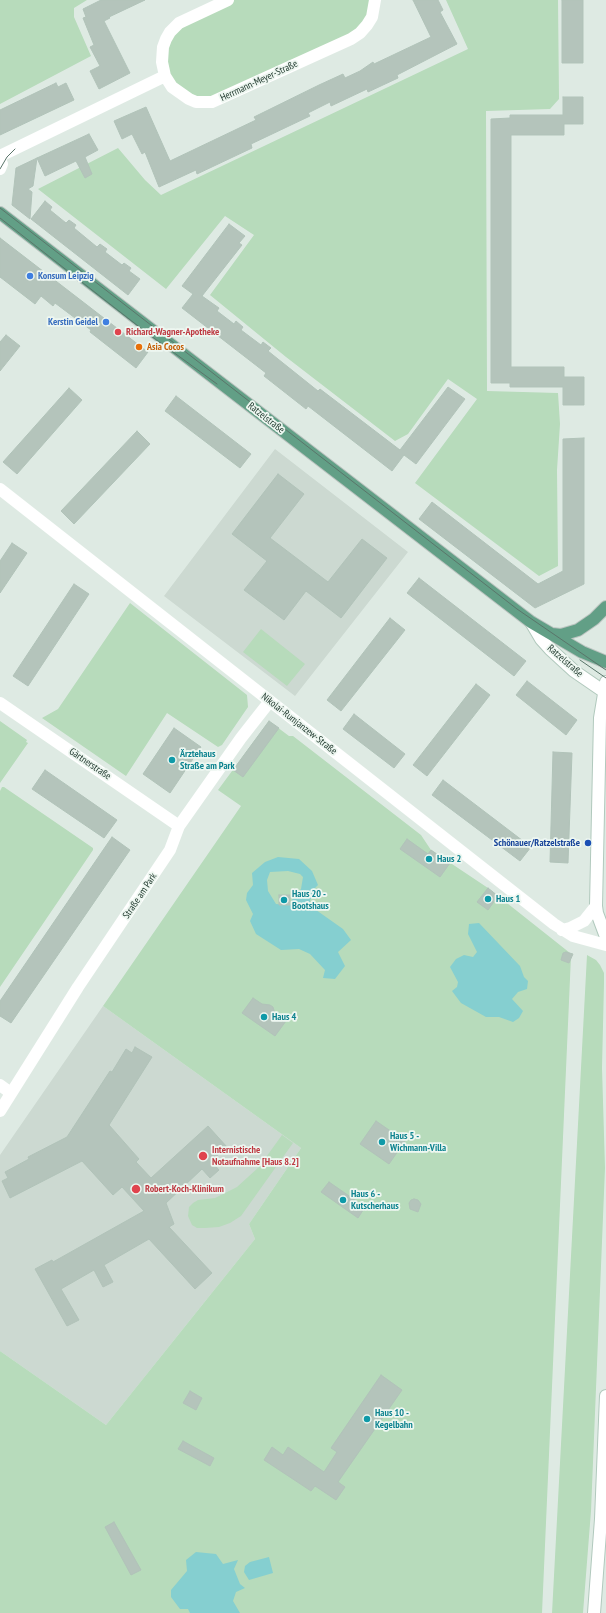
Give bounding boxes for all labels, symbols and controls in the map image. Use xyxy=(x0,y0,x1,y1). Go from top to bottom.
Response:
street label: Herrmann-Meyer-Straße xyxy=(218,58,300,104)
place label: Konsum Leipzig xyxy=(38,270,94,282)
marker: Konsum Leipzig xyxy=(25,271,35,281)
place label: Kerstin Geidel xyxy=(48,316,98,328)
marker: Kerstin Geidel xyxy=(101,317,111,327)
place label: Richard-Wagner-Apotheke xyxy=(126,326,219,338)
marker: Richard-Wagner-Apotheke xyxy=(113,327,123,337)
place label: Asia Cocos xyxy=(147,341,184,353)
marker: Asia Cocos xyxy=(134,342,144,352)
street label: Ratzelstraße xyxy=(245,400,287,436)
street label: Ratzelstraße xyxy=(545,642,585,680)
street label: Nikolai-Rumjanzew-Straße xyxy=(259,691,339,757)
street label: Gärtnerstraße xyxy=(67,746,113,782)
place label: Ärztehaus Straße am Park xyxy=(180,748,235,772)
marker: Ärztehaus Straße am Park xyxy=(167,755,177,765)
place label: Schönauer/Ratzelstraße xyxy=(494,837,580,849)
marker: Schönauer/Ratzelstraße xyxy=(583,838,593,848)
place label: Haus 2 xyxy=(437,853,461,865)
marker: Haus 2 xyxy=(424,854,434,864)
street label: Straße am Park xyxy=(120,871,160,921)
place label: Haus 20 - Bootshaus xyxy=(292,888,329,912)
place label: Haus 1 xyxy=(496,893,520,905)
marker: Haus 1 xyxy=(483,894,493,904)
marker: Haus 20 - Bootshaus xyxy=(279,895,289,905)
place label: Haus 4 xyxy=(272,1011,296,1023)
marker: Haus 4 xyxy=(259,1012,269,1022)
place label: Haus 5 - Wichmann-Villa xyxy=(390,1130,446,1154)
marker: Haus 5 - Wichmann-Villa xyxy=(377,1137,387,1147)
place label: Internistische Notaufnahme [Haus 8.2] xyxy=(212,1144,299,1168)
marker: Internistische Notaufnahme [Haus 8.2] xyxy=(197,1150,209,1162)
marker: Robert-Koch-Klinikum xyxy=(130,1183,142,1195)
place label: Robert-Koch-Klinikum xyxy=(145,1183,224,1195)
place label: Haus 6 - Kutscherhaus xyxy=(351,1188,399,1212)
marker: Haus 6 - Kutscherhaus xyxy=(338,1195,348,1205)
place label: Haus 10 - Kegelbahn xyxy=(375,1407,413,1430)
marker: Haus 10 - Kegelbahn xyxy=(362,1414,372,1424)

